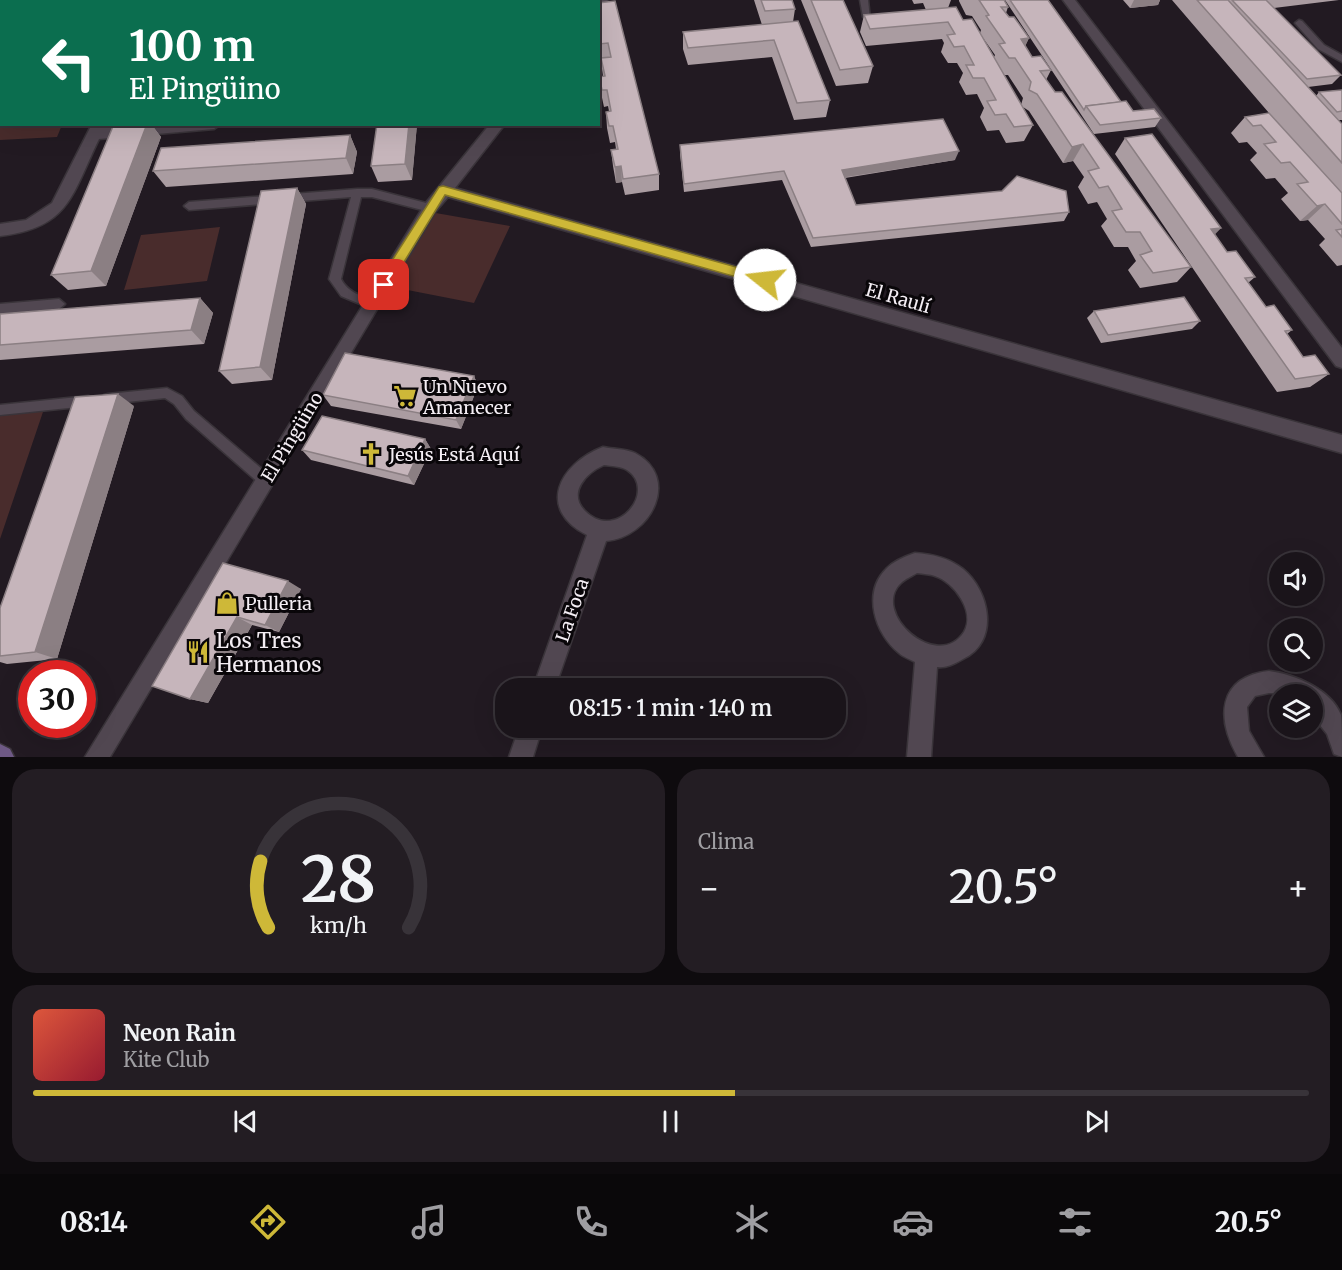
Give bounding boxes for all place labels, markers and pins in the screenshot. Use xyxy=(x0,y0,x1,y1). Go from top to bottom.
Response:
pin xyxy=(358,259,409,310)
place label: Un Nuevo Amanecer xyxy=(422,375,511,419)
supermarket icon: Un Nuevo Amanecer xyxy=(392,383,418,409)
church icon: Jesús Está Aquí xyxy=(358,441,384,467)
place label: Jesús Está Aquí xyxy=(388,443,521,466)
shop icon: Pulleria xyxy=(214,590,240,616)
place label: Pulleria xyxy=(245,592,312,615)
place label: Los Tres Hermanos xyxy=(216,627,322,678)
restaurant icon: Los Tres Hermanos xyxy=(185,639,211,665)

